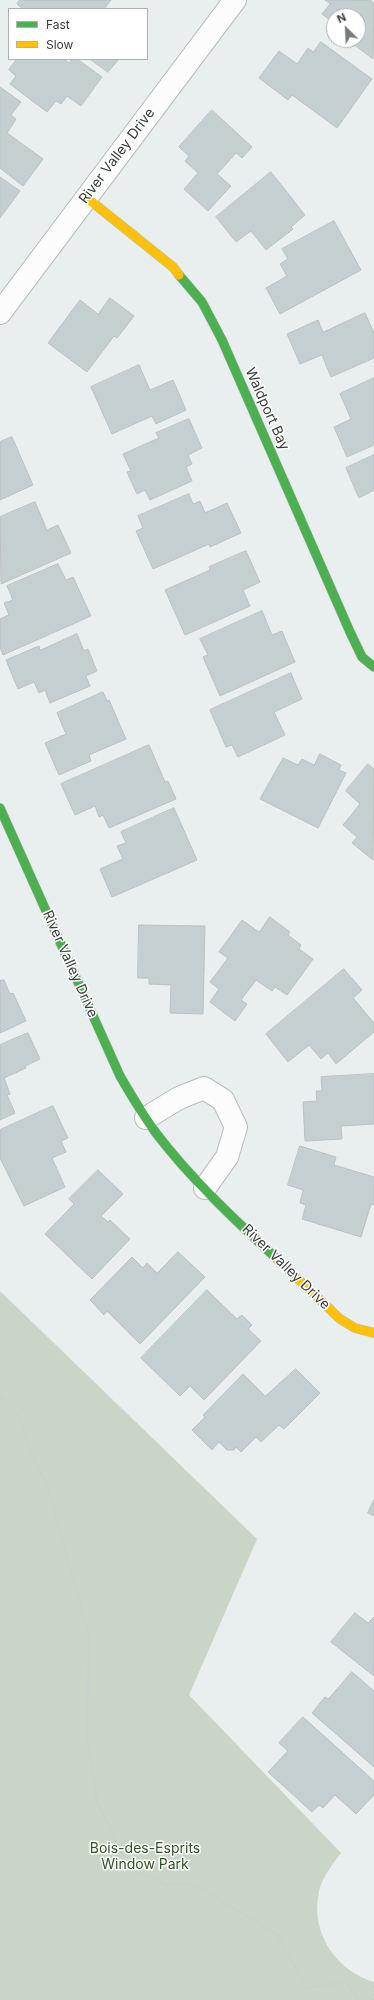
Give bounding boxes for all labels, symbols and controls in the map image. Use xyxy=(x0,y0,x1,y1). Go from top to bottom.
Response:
legend xyxy=(8,8,148,60)
north arrow xyxy=(326,8,366,48)
text: N xyxy=(335,10,348,26)
text: Fast xyxy=(46,17,70,32)
text: Slow xyxy=(46,37,73,52)
street label: River Valley Drive xyxy=(76,105,158,207)
street label: Waldport Bay xyxy=(241,365,293,453)
street label: River Valley Drive xyxy=(39,908,101,1020)
street label: River Valley Drive xyxy=(239,1221,333,1313)
park label: Bois-des-Esprits Window Park xyxy=(90,1841,200,1874)

